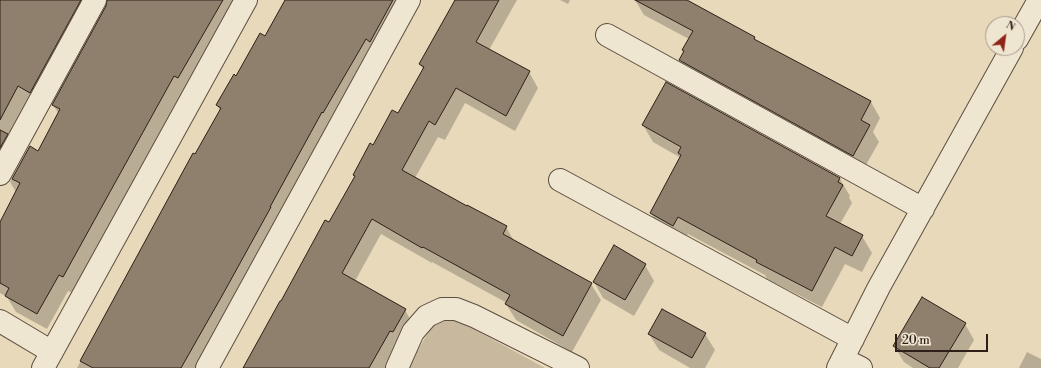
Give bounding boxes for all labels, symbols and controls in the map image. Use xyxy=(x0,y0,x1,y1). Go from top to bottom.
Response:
north arrow xyxy=(985,16,1025,56)
text: N xyxy=(1003,18,1018,35)
scale bar xyxy=(897,326,990,352)
text: 20 m xyxy=(902,333,930,348)

